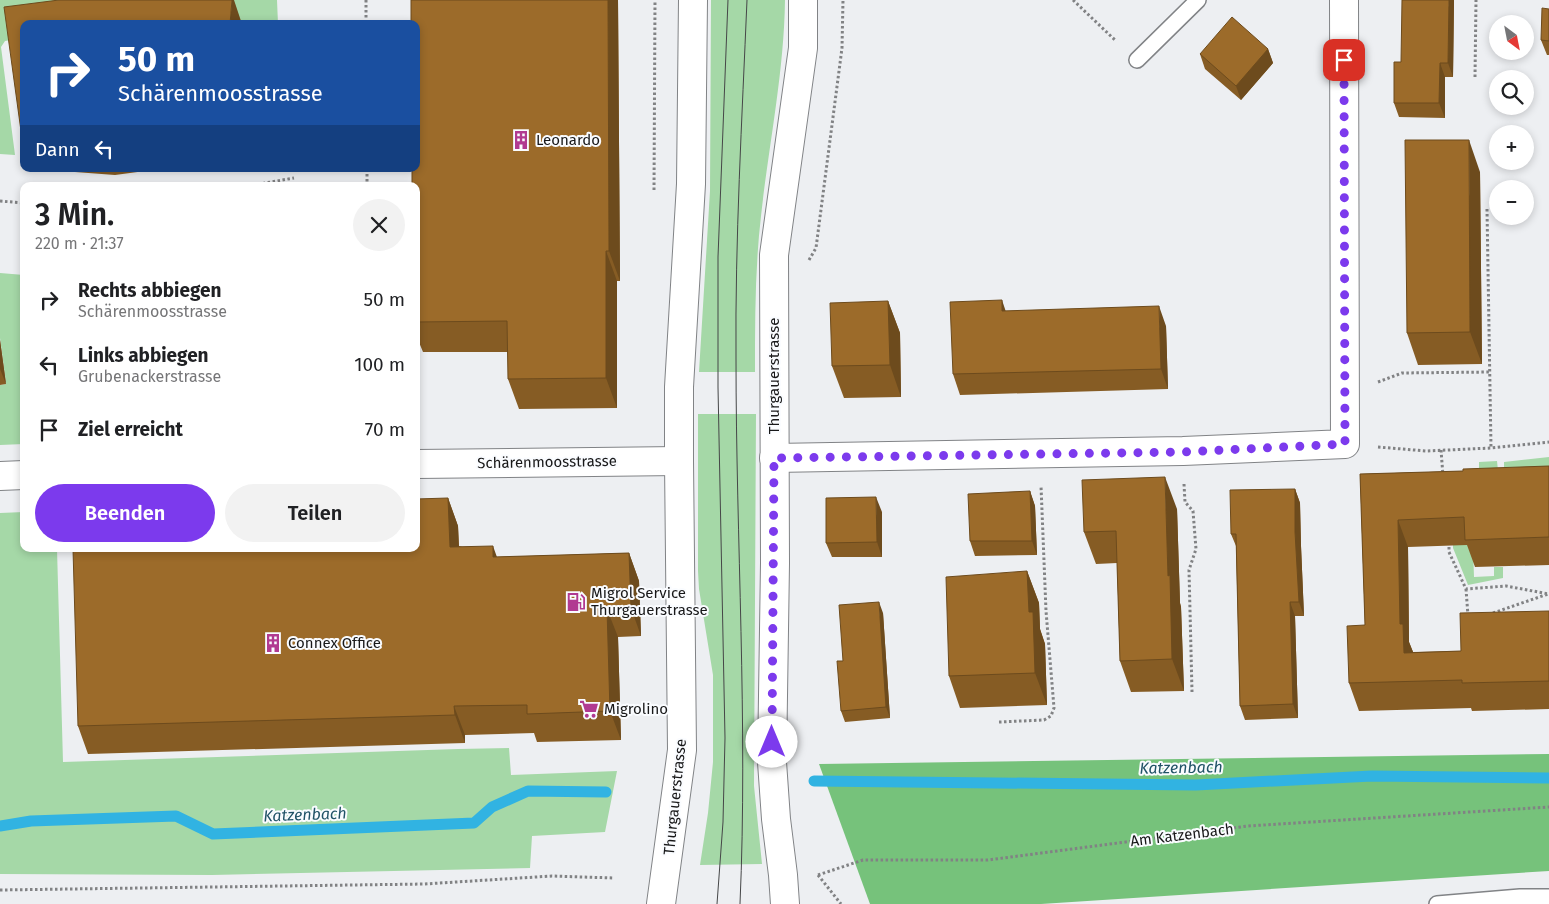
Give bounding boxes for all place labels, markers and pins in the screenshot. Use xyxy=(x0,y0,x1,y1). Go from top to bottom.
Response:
pin xyxy=(1323,39,1365,81)
building icon: Leonardo xyxy=(510,129,532,151)
place label: Leonardo xyxy=(536,131,600,149)
place label: Migrol Service Thurgauerstrasse xyxy=(591,584,708,619)
fuel station icon: Migrol Service Thurgauerstrasse xyxy=(565,591,587,613)
building icon: Connex Office xyxy=(262,632,284,654)
place label: Connex Office xyxy=(288,634,381,652)
supermarket icon: Migrolino xyxy=(578,698,600,720)
place label: Migrolino xyxy=(604,700,668,718)

